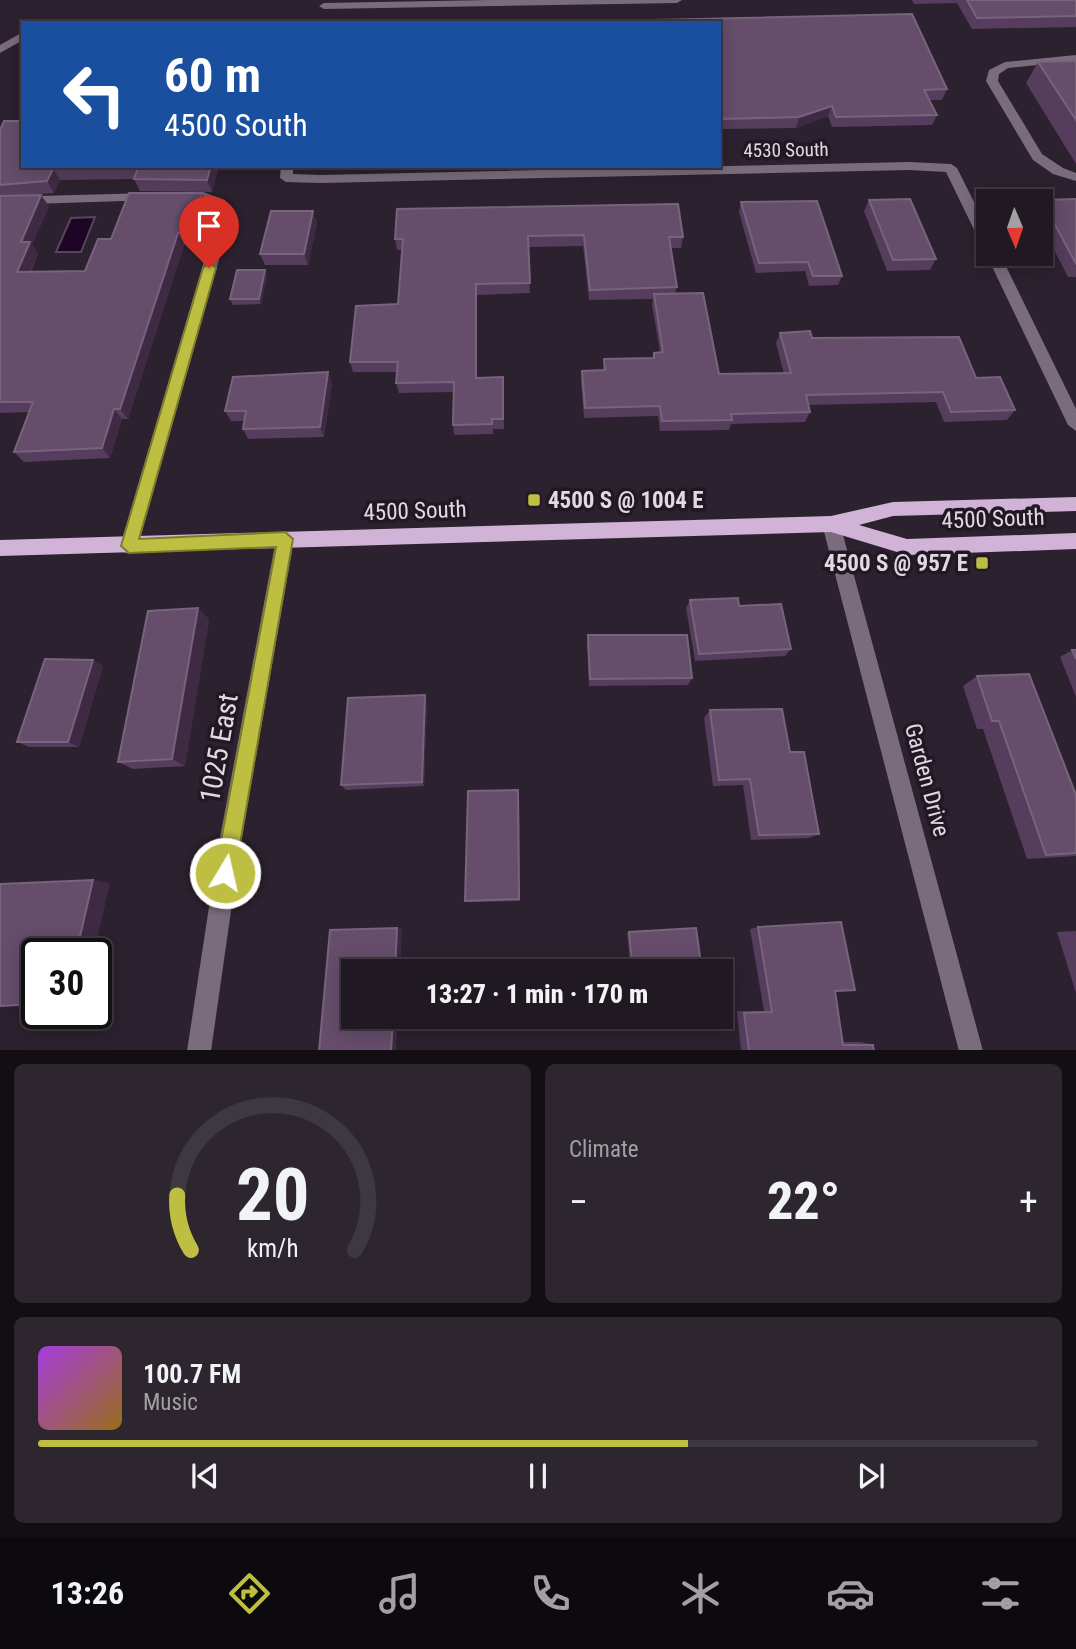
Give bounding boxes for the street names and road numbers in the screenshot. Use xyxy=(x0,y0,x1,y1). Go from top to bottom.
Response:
street label: 4530 South xyxy=(743,138,829,162)
street label: 4500 South xyxy=(363,496,467,526)
street label: 4500 South xyxy=(941,504,1045,534)
street label: 1025 East xyxy=(193,691,245,805)
street label: Garden Drive xyxy=(899,721,955,839)

